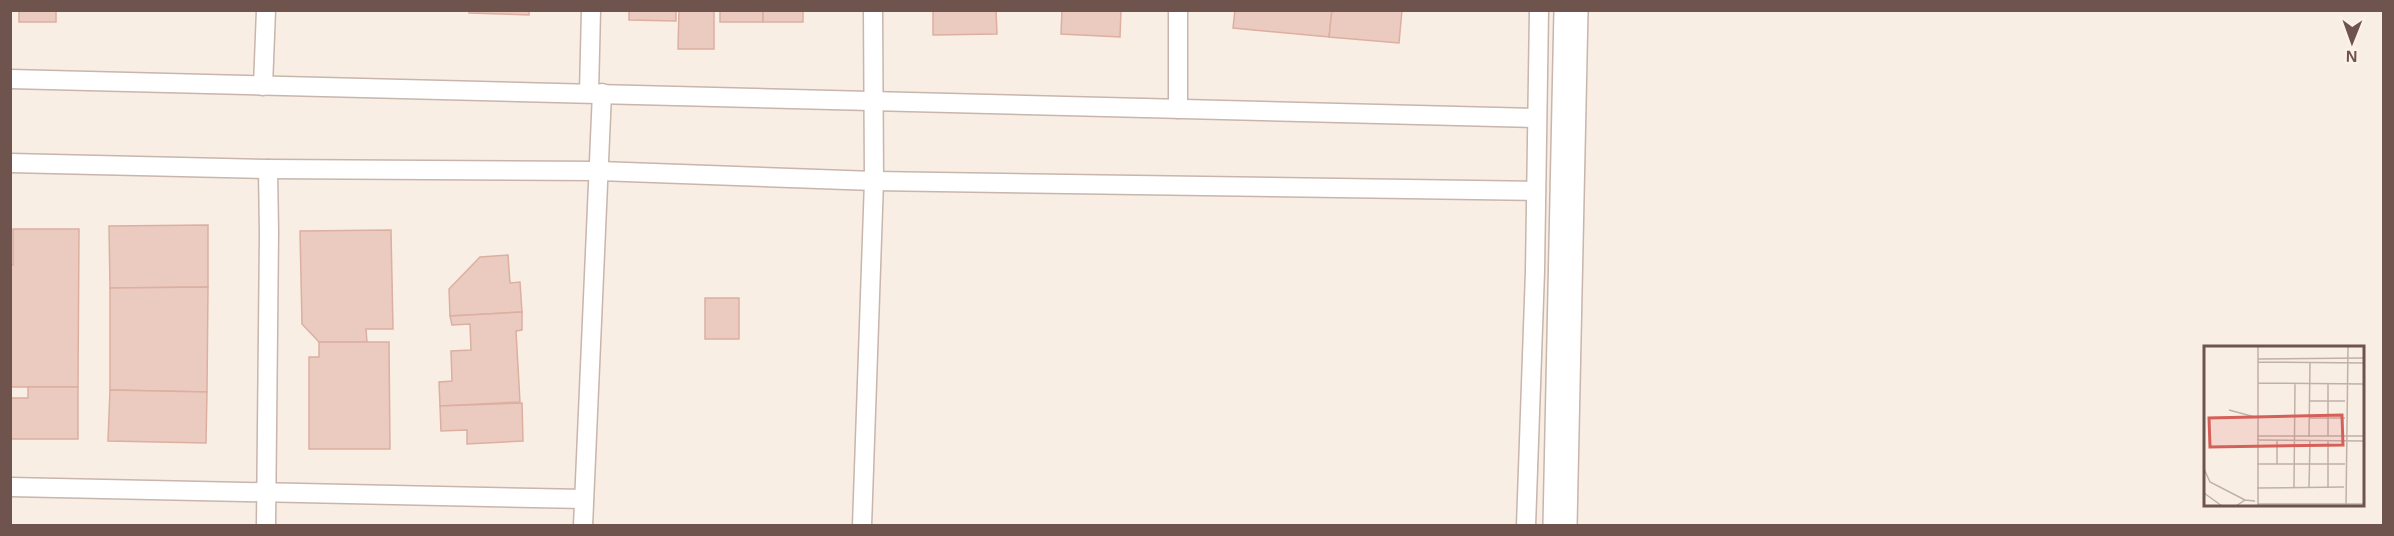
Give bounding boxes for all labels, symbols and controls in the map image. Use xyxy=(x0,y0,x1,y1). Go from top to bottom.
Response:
north arrow xyxy=(2322,12,2382,72)
text: N xyxy=(2346,48,2358,65)
inset map xyxy=(2204,346,2364,506)

